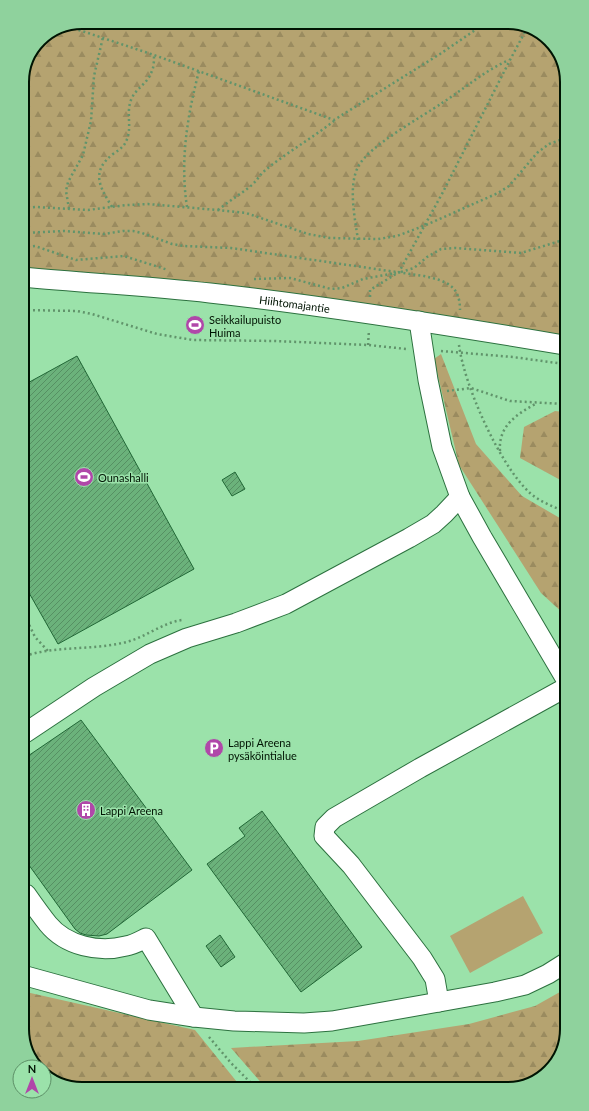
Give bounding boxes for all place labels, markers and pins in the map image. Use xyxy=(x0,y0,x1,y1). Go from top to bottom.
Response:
place label: Seikkailupuisto Huima xyxy=(209,313,281,339)
sports icon: Seikkailupuisto Huima xyxy=(184,314,206,336)
sports icon: Ounashalli xyxy=(73,466,95,488)
place label: Ounashalli xyxy=(98,471,149,484)
place label: Lappi Areena pysäköintialue xyxy=(228,736,297,762)
parking icon: Lappi Areena pysäköintialue xyxy=(203,737,225,759)
building icon: Lappi Areena xyxy=(75,799,97,821)
place label: Lappi Areena xyxy=(100,804,163,817)

